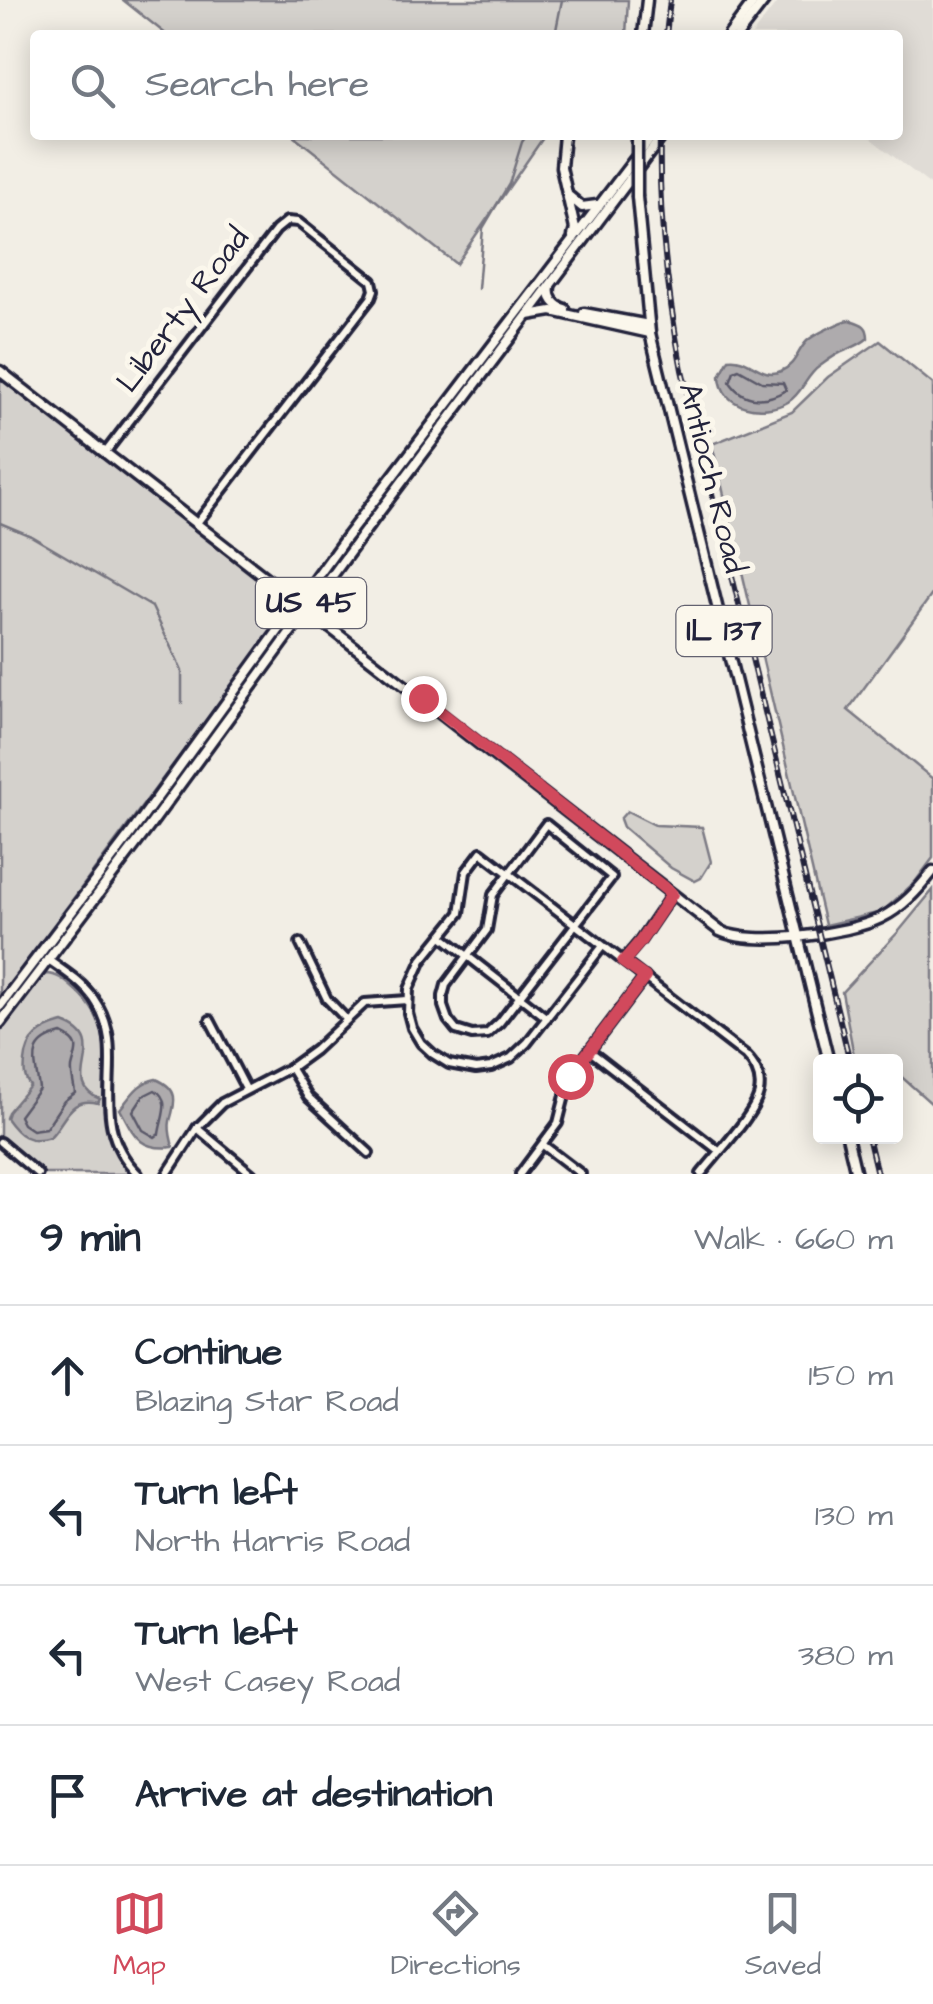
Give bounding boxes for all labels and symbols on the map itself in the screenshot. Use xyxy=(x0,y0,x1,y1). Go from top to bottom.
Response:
street label: Liberty Road xyxy=(106,218,260,402)
street label: Antioch Road xyxy=(667,378,757,578)
road number: US 45 xyxy=(256,578,366,628)
road number: IL 137 xyxy=(676,606,772,656)
route end xyxy=(401,676,447,722)
route start xyxy=(548,1054,594,1100)

